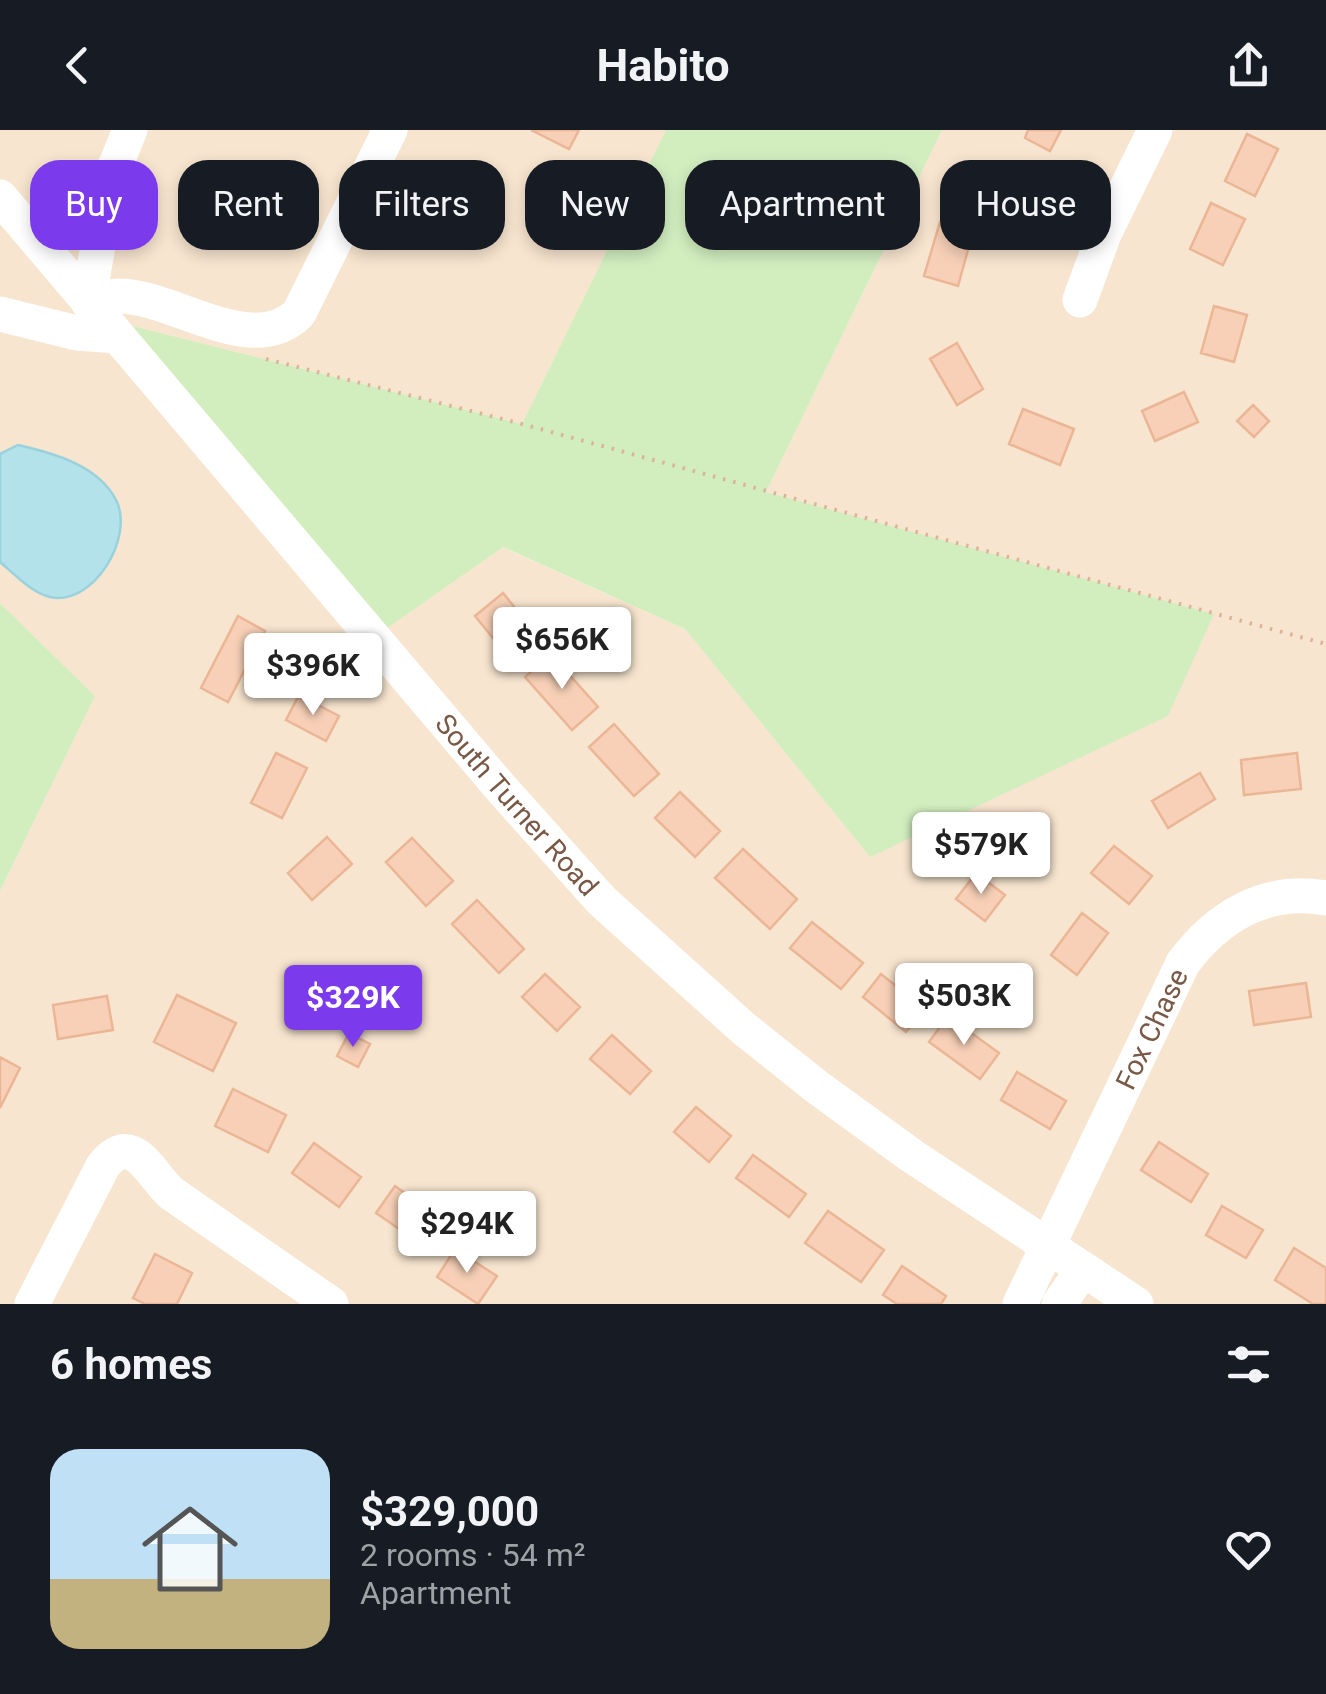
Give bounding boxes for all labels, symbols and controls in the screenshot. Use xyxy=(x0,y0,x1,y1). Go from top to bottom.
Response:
icon: back xyxy=(50,38,105,93)
icon: share xyxy=(1221,38,1276,93)
text: Habito xyxy=(596,39,730,92)
chip: Buy xyxy=(30,160,158,250)
chip: Rent xyxy=(178,160,319,250)
chip: Filters xyxy=(339,160,505,250)
chip: New xyxy=(525,160,665,250)
chip: Apartment xyxy=(685,160,920,250)
chip: House xyxy=(940,160,1111,250)
pin: $656K xyxy=(492,607,632,692)
text: $656K xyxy=(515,620,609,658)
pin: $396K xyxy=(243,633,383,718)
text: $396K xyxy=(266,646,360,684)
street label: South Turner Road xyxy=(429,707,605,902)
pin: $579K xyxy=(911,812,1051,897)
text: $579K xyxy=(934,825,1028,863)
pin: $503K xyxy=(894,963,1034,1048)
street label: Fox Chase xyxy=(1109,963,1194,1095)
pin: $329K xyxy=(283,965,423,1050)
text: $503K xyxy=(917,976,1011,1014)
text: $329K xyxy=(306,978,400,1016)
pin: $294K xyxy=(397,1191,537,1276)
text: $294K xyxy=(420,1204,514,1242)
icon: filters xyxy=(1221,1337,1276,1392)
text: 6 homes xyxy=(50,1340,212,1389)
text: $329,000 xyxy=(360,1487,539,1536)
icon: home xyxy=(130,1489,250,1609)
icon: heart xyxy=(1221,1522,1276,1577)
text: 2 rooms · 54 m² xyxy=(360,1536,585,1574)
text: Apartment xyxy=(360,1574,512,1612)

